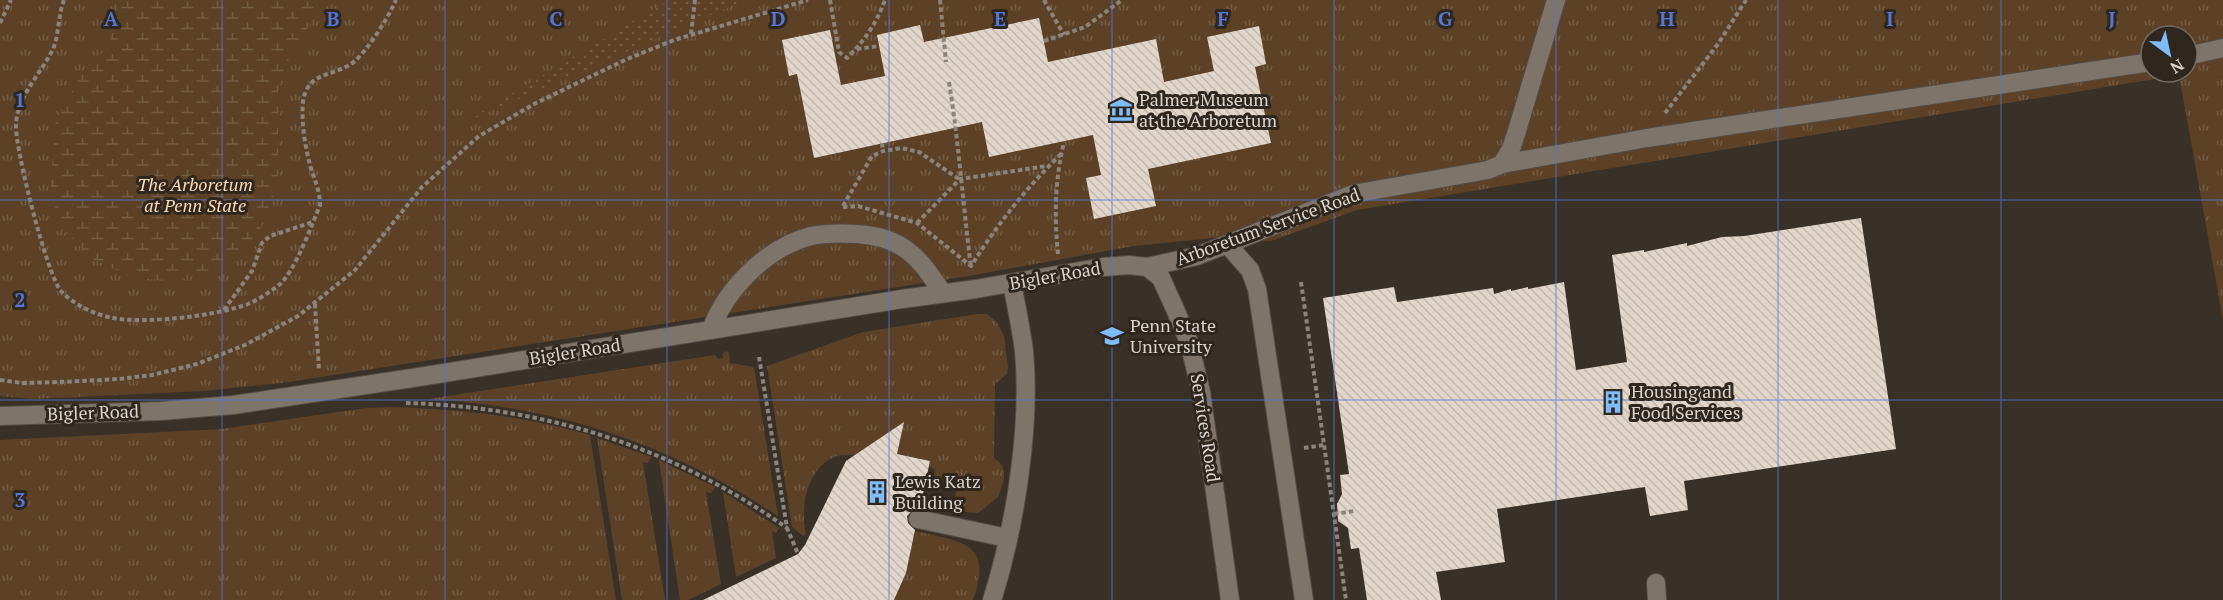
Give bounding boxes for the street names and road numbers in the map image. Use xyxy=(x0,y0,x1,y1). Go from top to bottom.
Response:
street label: Arboretum Service Road xyxy=(1172,182,1363,271)
street label: Bigler Road xyxy=(1008,255,1102,295)
street label: Bigler Road xyxy=(528,332,622,370)
street label: Services Road xyxy=(1186,372,1226,484)
street label: Bigler Road xyxy=(47,398,139,426)

